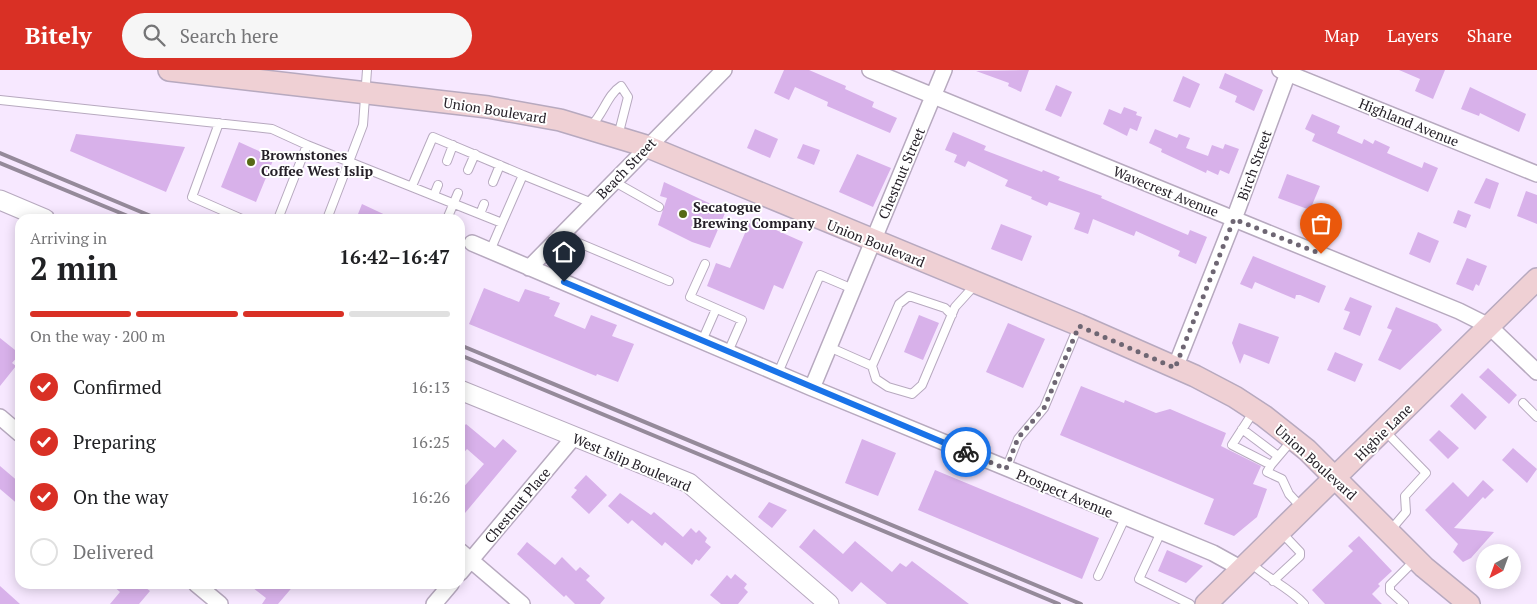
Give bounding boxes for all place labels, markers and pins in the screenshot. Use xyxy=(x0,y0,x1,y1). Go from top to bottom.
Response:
place label: Brownstones Coffee West Islip xyxy=(261,145,374,180)
marker: Brownstones Coffee West Islip xyxy=(245,156,257,168)
place label: Secatogue Brewing Company xyxy=(693,197,815,232)
pin xyxy=(1300,203,1342,254)
marker: Secatogue Brewing Company xyxy=(677,208,689,220)
pin xyxy=(543,231,585,282)

